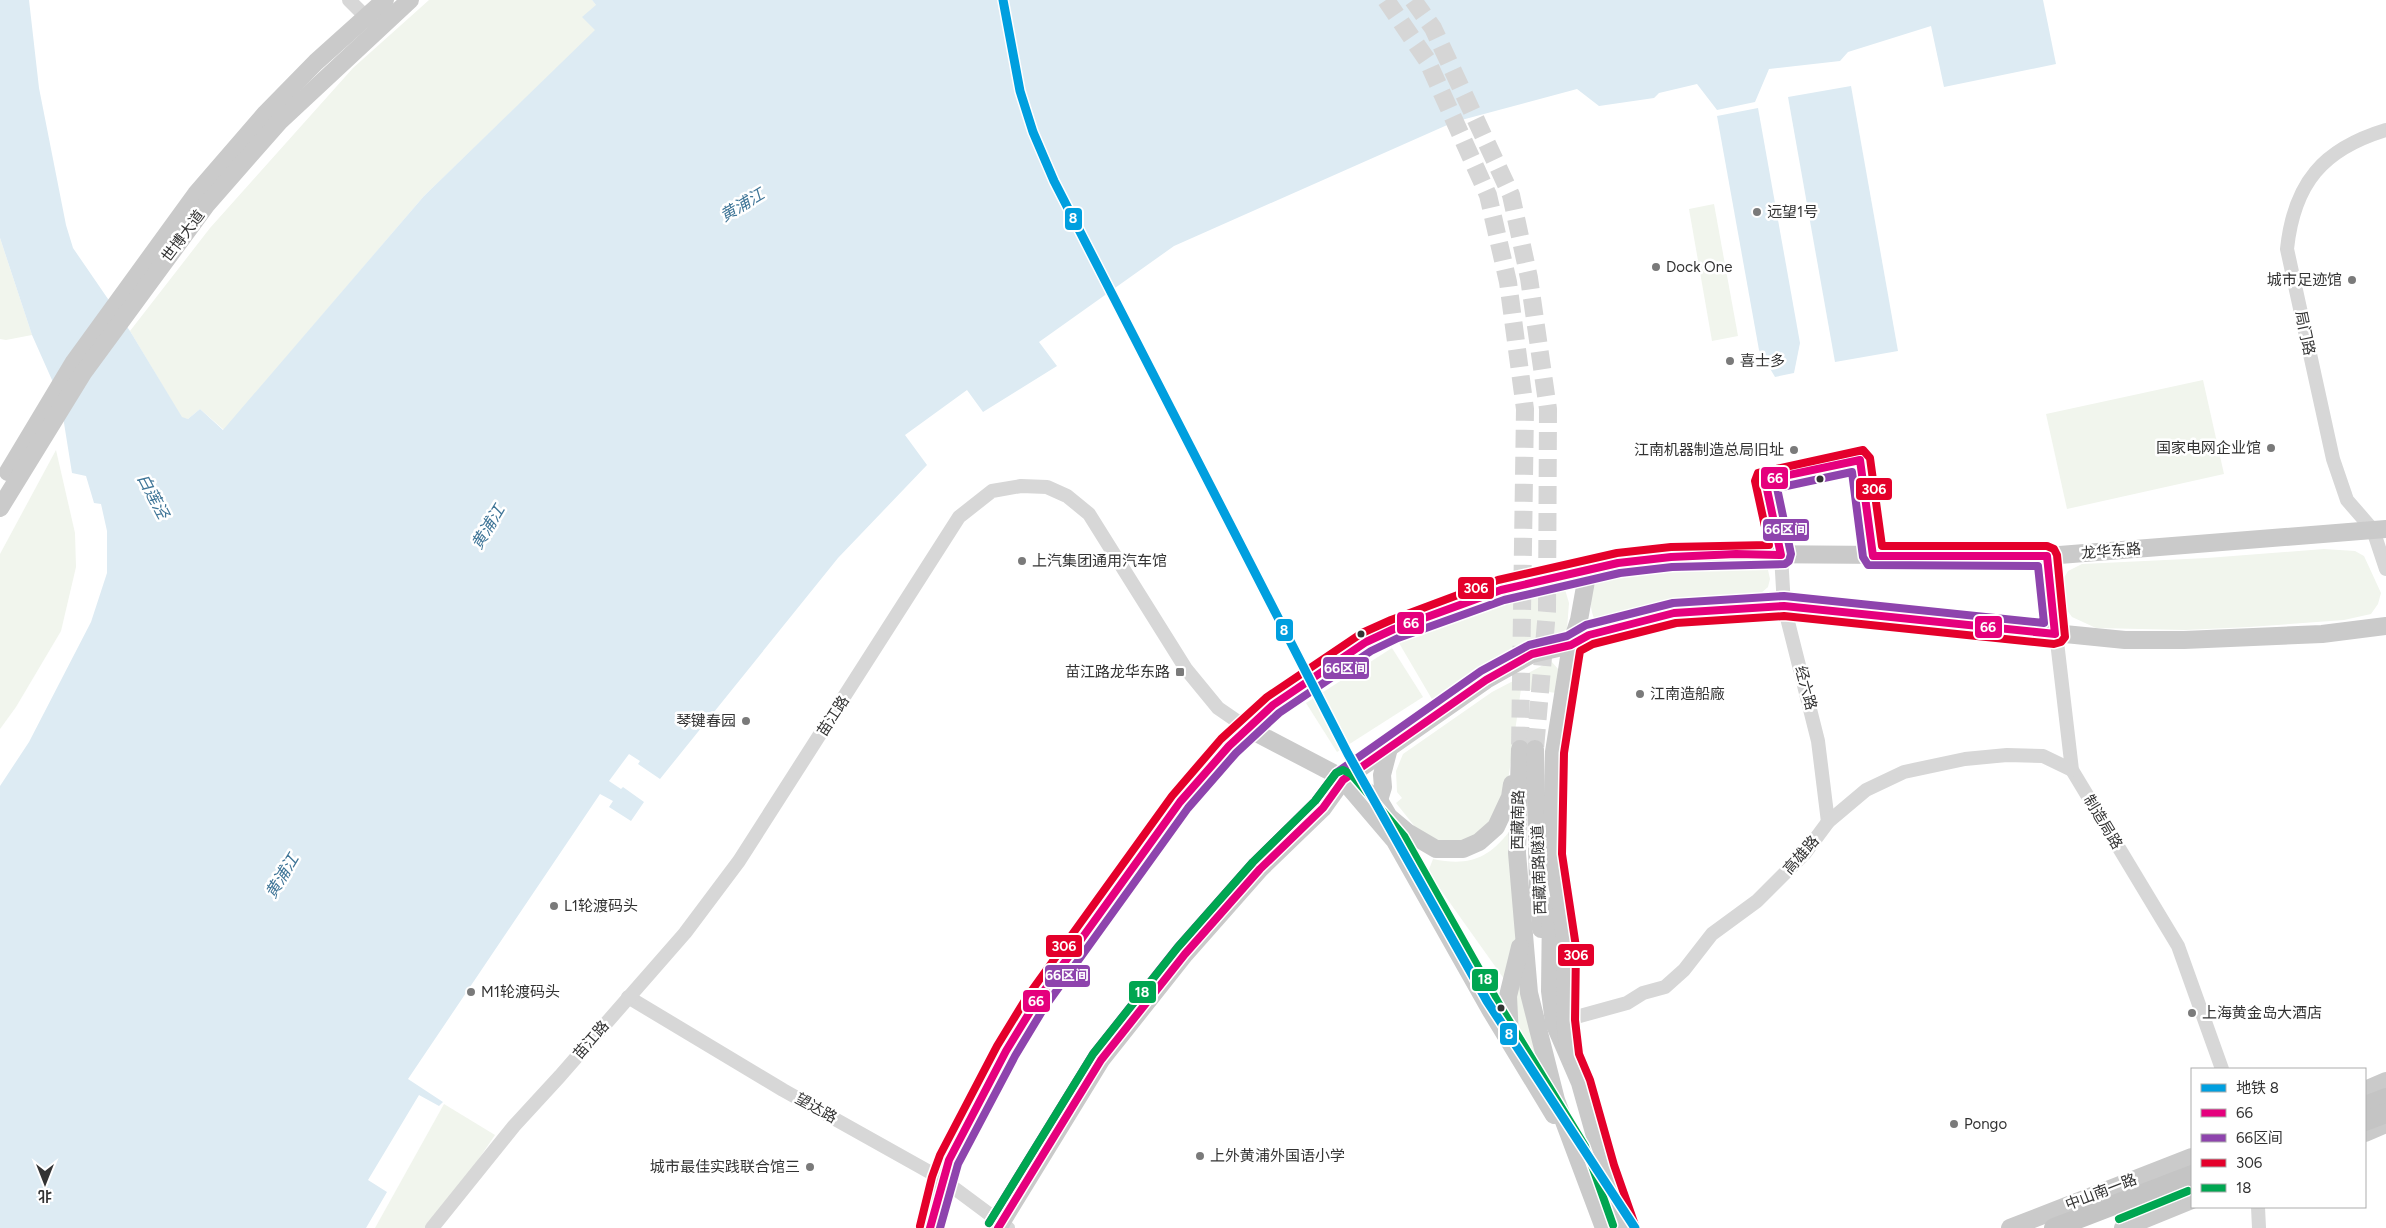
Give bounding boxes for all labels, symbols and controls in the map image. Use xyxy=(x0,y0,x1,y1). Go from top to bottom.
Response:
water label: 黄浦江 xyxy=(717,183,769,226)
place label: 远望1号 xyxy=(1767,203,1818,221)
marker: 远望1号 xyxy=(1751,206,1763,218)
street label: 世博大道 xyxy=(158,207,208,265)
line badge: 8 xyxy=(1064,207,1083,231)
text: 8 xyxy=(1069,210,1077,227)
place label: Dock One xyxy=(1666,258,1732,276)
marker: Dock One xyxy=(1650,261,1662,273)
place label: 城市足迹馆 xyxy=(2267,271,2342,289)
marker: 城市足迹馆 xyxy=(2346,274,2358,286)
street label: 局门路 xyxy=(2292,309,2318,357)
place label: 喜士多 xyxy=(1740,352,1785,370)
marker: 喜士多 xyxy=(1724,355,1736,367)
place label: 国家电网企业馆 xyxy=(2156,439,2261,457)
place label: 江南机器制造总局旧址 xyxy=(1634,441,1784,459)
marker: 国家电网企业馆 xyxy=(2265,442,2277,454)
marker: 江南机器制造总局旧址 xyxy=(1788,444,1800,456)
line badge: 66 xyxy=(1760,466,1789,490)
water label: 白莲泾 xyxy=(133,470,174,523)
text: 66 xyxy=(1767,470,1783,487)
unlabelled marker xyxy=(1815,474,1825,484)
line badge: 306 xyxy=(1855,477,1893,501)
text: 306 xyxy=(1862,481,1886,498)
water label: 黄浦江 xyxy=(467,500,510,552)
line badge: 66区间 xyxy=(1762,518,1810,542)
text: 66区间 xyxy=(1764,521,1808,538)
street label: 龙华东路 xyxy=(2080,539,2142,563)
place label: 上汽集团通用汽车馆 xyxy=(1032,552,1167,570)
marker: 上汽集团通用汽车馆 xyxy=(1016,555,1028,567)
line badge: 306 xyxy=(1457,576,1495,600)
text: 306 xyxy=(1464,580,1488,597)
line badge: 66 xyxy=(1396,611,1425,635)
text: 66 xyxy=(1403,615,1419,632)
line badge: 66 xyxy=(1974,615,2003,639)
line badge: 8 xyxy=(1275,618,1294,642)
text: 66 xyxy=(1980,619,1996,636)
text: 8 xyxy=(1280,622,1288,639)
unlabelled marker xyxy=(1356,629,1366,639)
line badge: 66区间 xyxy=(1322,656,1370,680)
text: 66区间 xyxy=(1324,660,1368,677)
place label: 苗江路龙华东路 xyxy=(1065,663,1170,681)
street label: 经六路 xyxy=(1791,664,1821,712)
marker: 苗江路龙华东路 xyxy=(1174,666,1186,678)
place label: 江南造船廠 xyxy=(1650,685,1725,703)
marker: 江南造船廠 xyxy=(1634,688,1646,700)
street label: 苗江路 xyxy=(813,692,853,740)
place label: 琴键春园 xyxy=(676,712,736,730)
marker: 琴键春园 xyxy=(740,715,752,727)
street label: 西藏南路 xyxy=(1508,790,1528,850)
street label: 制造局路 xyxy=(2080,792,2126,852)
street label: 西藏南路隧道 xyxy=(1528,825,1550,915)
street label: 高雄路 xyxy=(1779,832,1823,878)
water label: 黄浦江 xyxy=(261,849,304,901)
place label: L1轮渡码头 xyxy=(564,897,638,915)
marker: L1轮渡码头 xyxy=(548,900,560,912)
line badge: 306 xyxy=(1045,934,1083,958)
text: 306 xyxy=(1052,938,1076,955)
line badge: 306 xyxy=(1557,943,1595,967)
text: 306 xyxy=(1564,947,1588,964)
line badge: 66区间 xyxy=(1044,964,1091,988)
text: 66区间 xyxy=(1045,967,1089,984)
line badge: 18 xyxy=(1471,968,1499,992)
text: 18 xyxy=(1478,971,1492,988)
line badge: 18 xyxy=(1128,980,1157,1004)
place label: M1轮渡码头 xyxy=(481,983,560,1001)
text: 18 xyxy=(1135,984,1149,1001)
marker: M1轮渡码头 xyxy=(465,986,477,998)
line badge: 66 xyxy=(1022,989,1051,1013)
text: 66 xyxy=(1028,993,1044,1010)
unlabelled marker xyxy=(1496,1003,1506,1013)
place label: 上海黄金岛大酒店 xyxy=(2202,1004,2322,1022)
marker: 上海黄金岛大酒店 xyxy=(2186,1007,2198,1019)
street label: 苗江路 xyxy=(569,1017,613,1063)
line badge: 8 xyxy=(1499,1022,1518,1046)
text: 8 xyxy=(1505,1026,1513,1043)
legend xyxy=(2191,1068,2366,1208)
text: 地铁 8 xyxy=(2236,1079,2279,1097)
street label: 望达路 xyxy=(792,1089,840,1127)
text: 66 xyxy=(2236,1104,2253,1122)
place label: Pongo xyxy=(1964,1115,2007,1133)
marker: Pongo xyxy=(1948,1118,1960,1130)
text: 66区间 xyxy=(2236,1129,2283,1147)
place label: 上外黄浦外国语小学 xyxy=(1210,1147,1345,1165)
marker: 上外黄浦外国语小学 xyxy=(1194,1150,1206,1162)
text: 306 xyxy=(2236,1154,2263,1172)
north arrow xyxy=(20,1158,70,1208)
place label: 城市最佳实践联合馆三 xyxy=(650,1158,800,1176)
marker: 城市最佳实践联合馆三 xyxy=(804,1161,816,1173)
street label: 中山南一路 xyxy=(2063,1170,2139,1214)
text: 18 xyxy=(2236,1179,2251,1197)
text: 北 xyxy=(38,1187,52,1204)

